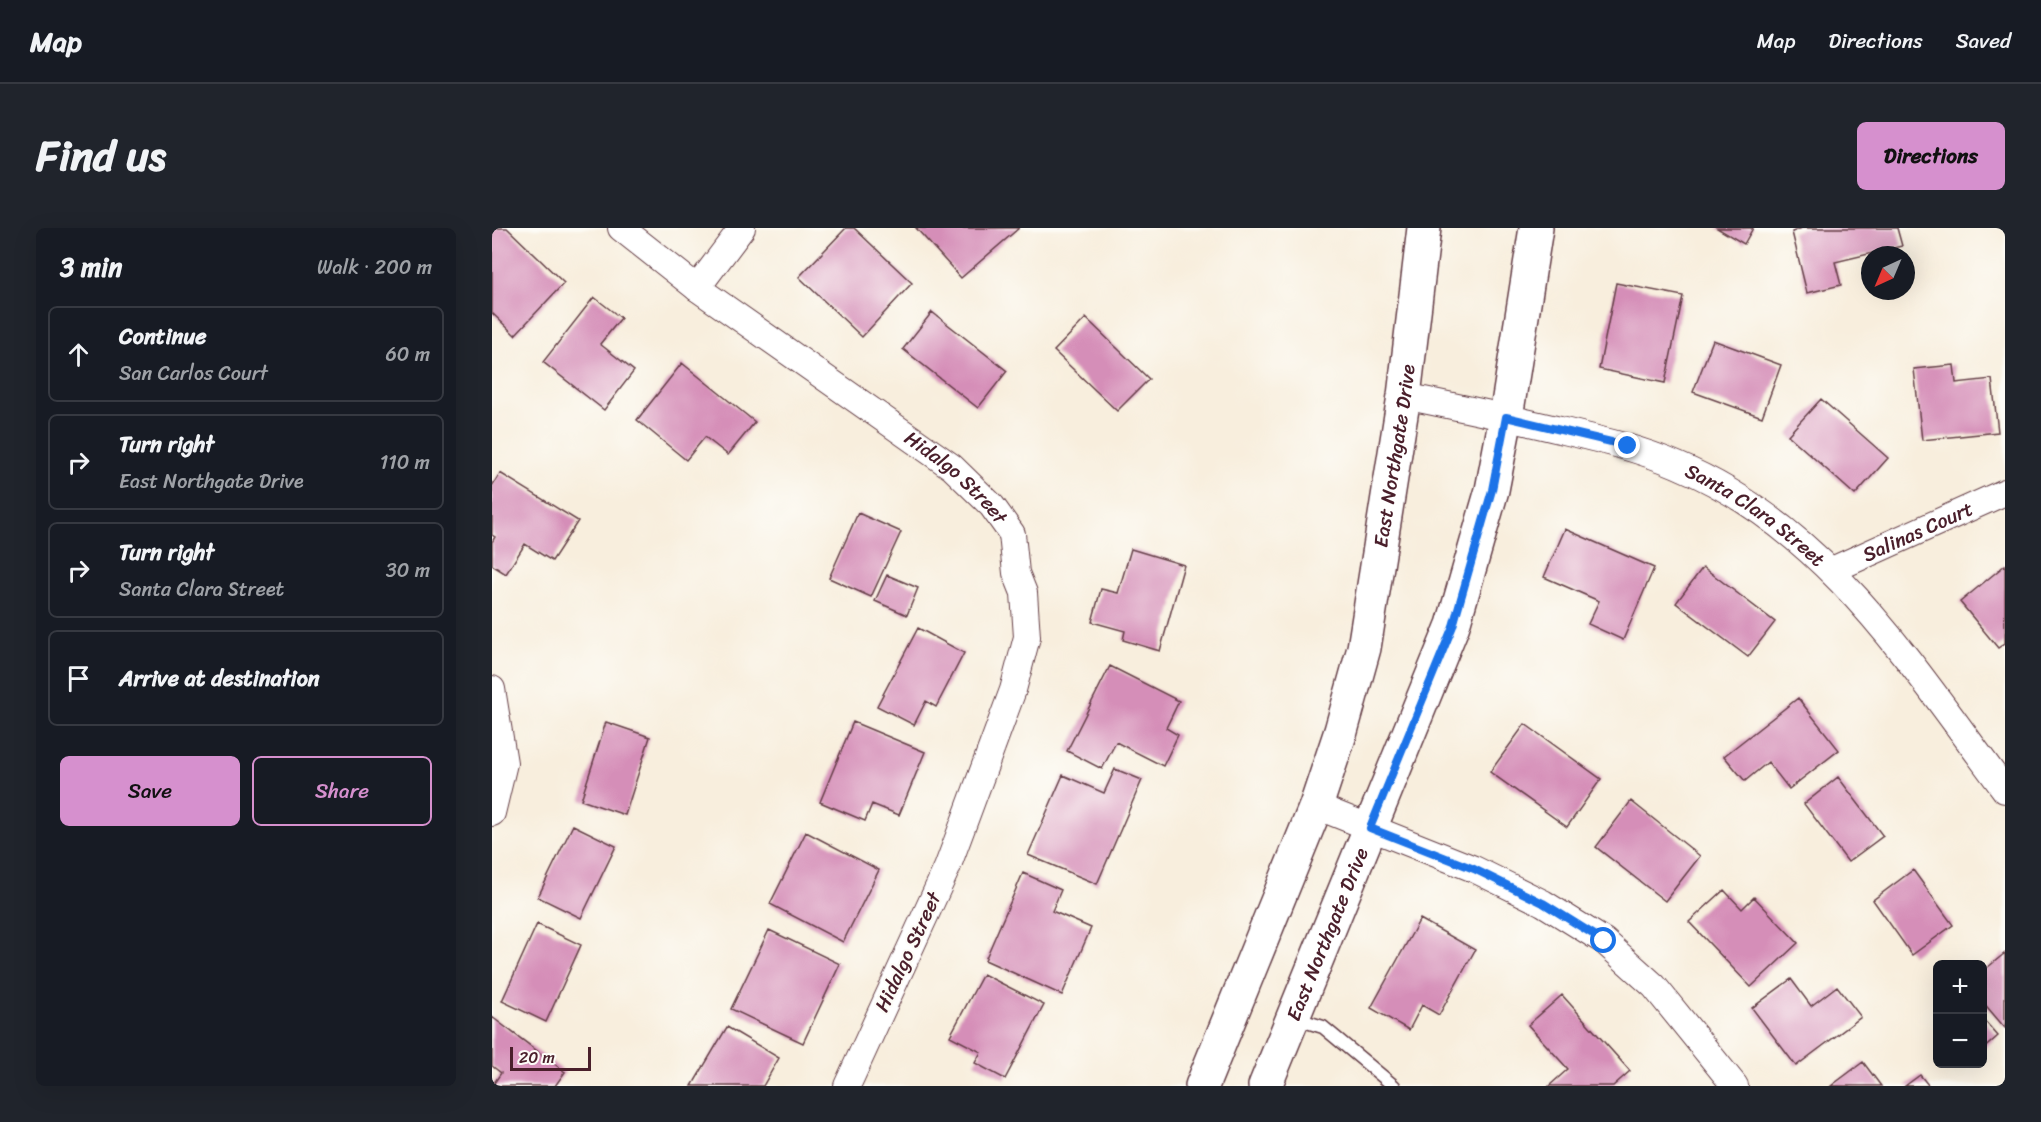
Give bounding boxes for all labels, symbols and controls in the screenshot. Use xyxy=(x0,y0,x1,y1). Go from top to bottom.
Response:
text: Map xyxy=(30,17,82,66)
text: Map xyxy=(1757,22,1795,60)
text: Directions xyxy=(1828,22,1923,60)
text: Saved xyxy=(1956,22,2011,60)
text: Find us xyxy=(36,119,166,193)
button: Directions xyxy=(1857,122,2005,190)
text: 3 min xyxy=(60,244,122,290)
north arrow xyxy=(1861,246,1915,300)
text: Walk · 200 m xyxy=(317,250,432,285)
text: Continue xyxy=(119,317,207,356)
text: 60 m xyxy=(385,337,430,372)
icon: ahead xyxy=(62,338,95,371)
text: San Carlos Court xyxy=(119,356,268,391)
street label: East Northgate Drive xyxy=(1363,362,1425,550)
street label: Hidalgo Street xyxy=(897,421,1017,532)
text: Turn right xyxy=(119,425,214,464)
route end xyxy=(1614,432,1640,458)
text: 110 m xyxy=(380,445,430,480)
icon: right xyxy=(62,446,95,479)
street label: Santa Clara Street xyxy=(1679,453,1834,576)
text: East Northgate Drive xyxy=(119,464,304,499)
street label: Salinas Court xyxy=(1857,491,1979,572)
text: Turn right xyxy=(119,533,214,572)
text: 30 m xyxy=(386,553,430,588)
icon: right xyxy=(62,554,95,587)
text: Santa Clara Street xyxy=(119,572,284,607)
text: Arrive at destination xyxy=(119,659,320,698)
icon: arrive xyxy=(62,662,95,695)
button: Save xyxy=(60,756,240,826)
button: Share xyxy=(252,756,432,826)
street label: East Northgate Drive xyxy=(1276,842,1378,1026)
street label: Hidalgo Street xyxy=(865,885,952,1018)
route start xyxy=(1590,927,1616,953)
map controls xyxy=(1933,960,1987,1068)
button: + xyxy=(1933,960,1987,1014)
button: − xyxy=(1933,1014,1987,1068)
text: 20 m xyxy=(519,1043,555,1072)
scale bar xyxy=(510,1044,591,1072)

